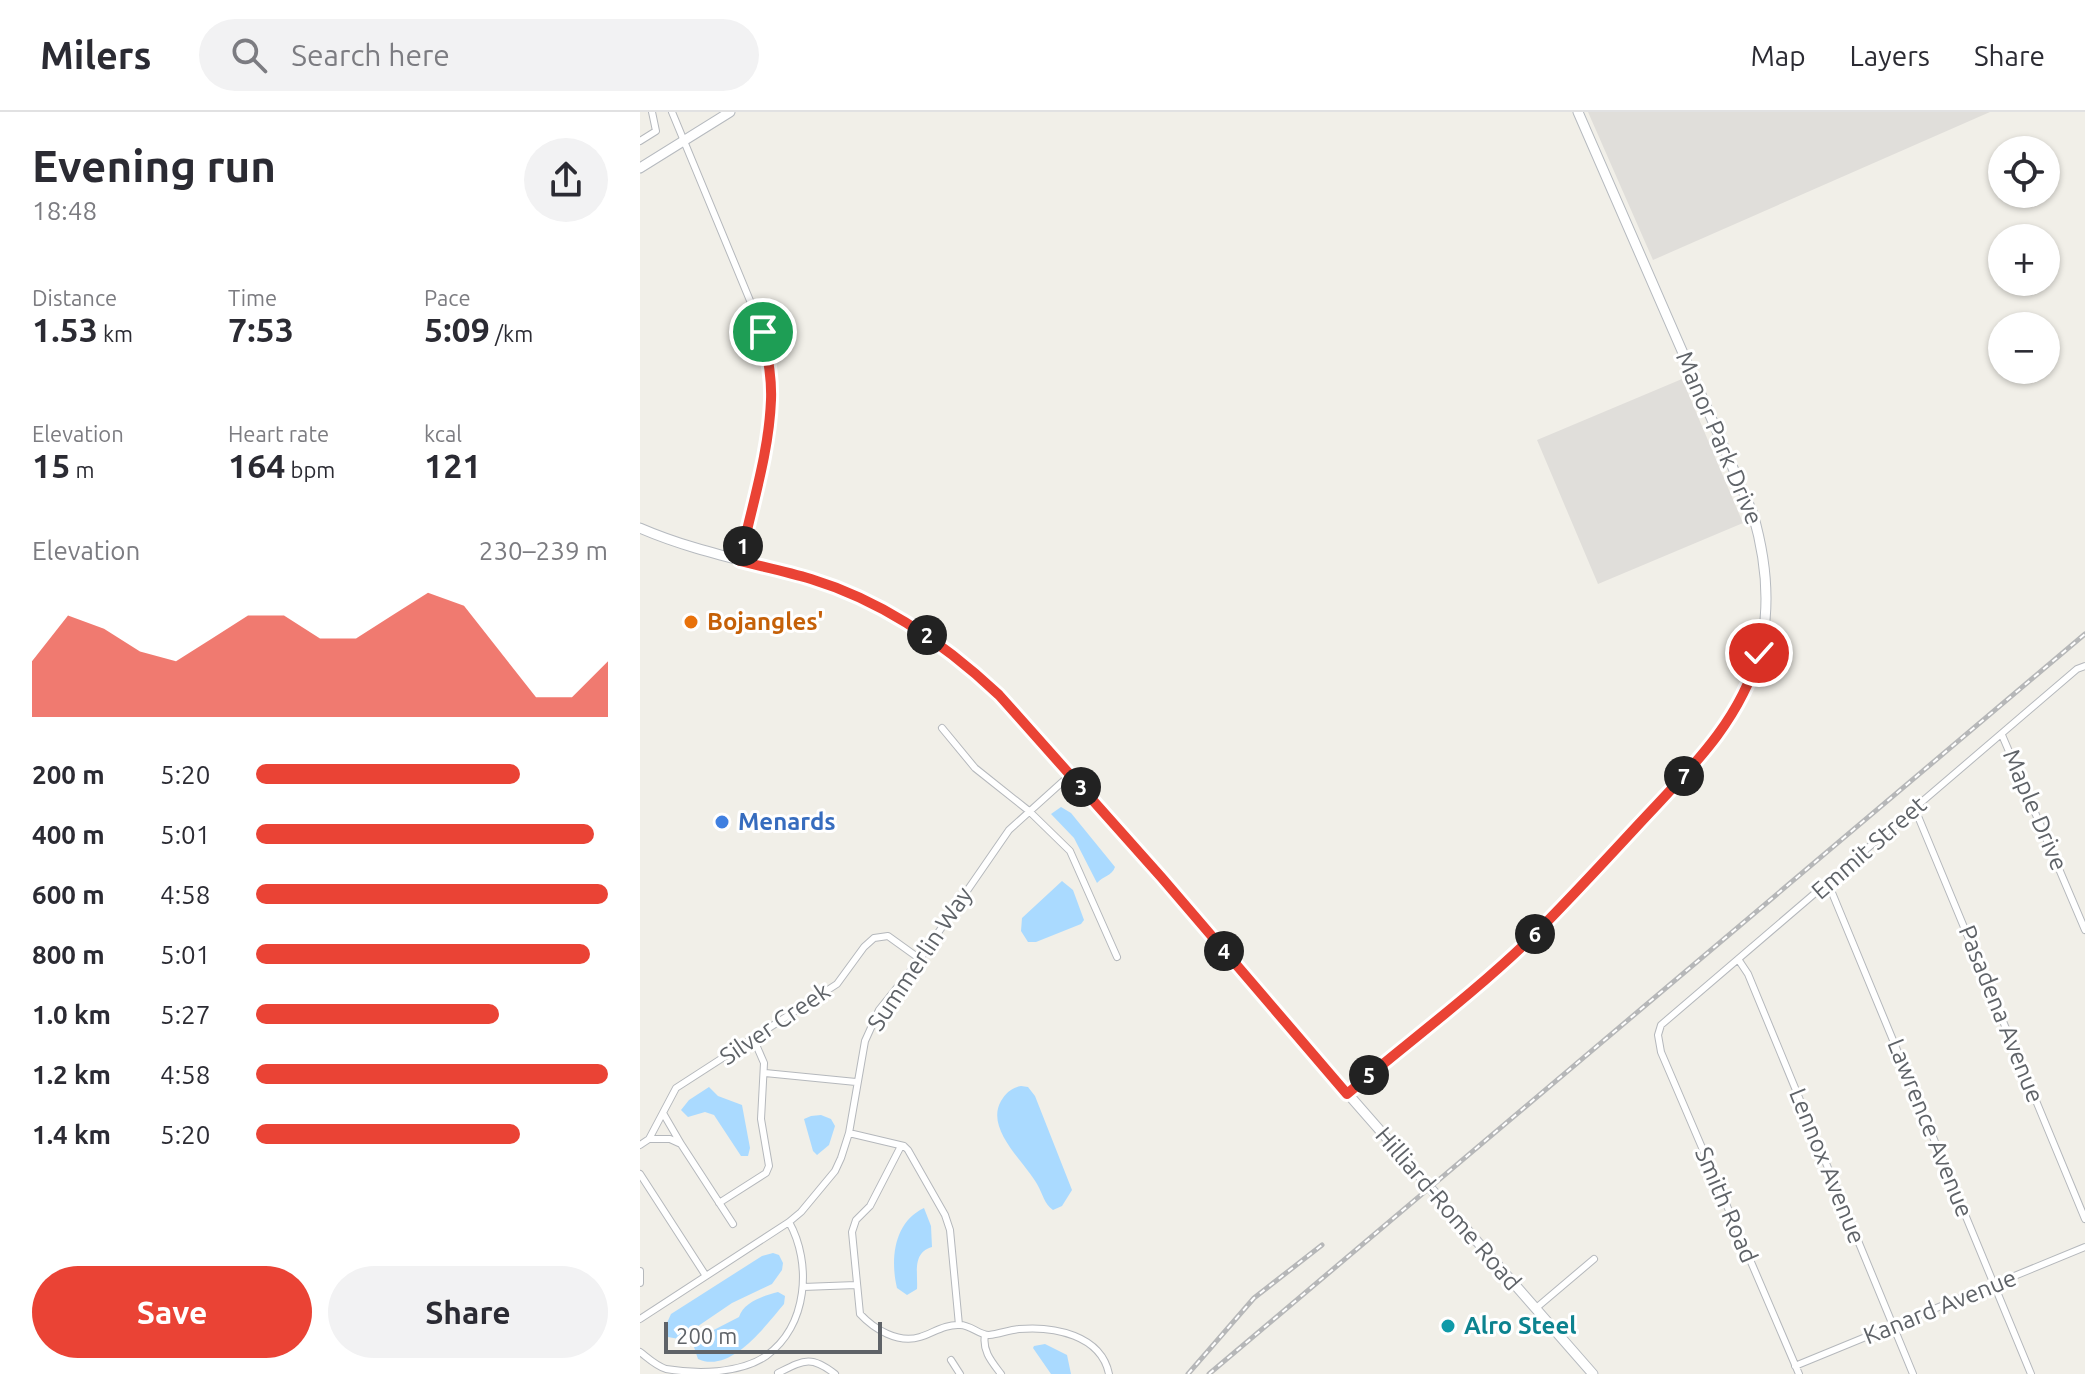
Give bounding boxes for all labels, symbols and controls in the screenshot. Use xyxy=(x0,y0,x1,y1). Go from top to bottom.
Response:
search box xyxy=(199,19,759,91)
icon: search xyxy=(227,33,271,77)
text: Milers xyxy=(40,34,151,76)
text: Search here xyxy=(291,38,450,72)
text: Map xyxy=(1750,40,1806,71)
text: Layers xyxy=(1850,40,1930,71)
text: Share xyxy=(1974,40,2045,71)
map controls xyxy=(1988,136,2060,384)
button: locate xyxy=(1988,136,2060,208)
button: share xyxy=(524,138,608,222)
text: Evening run xyxy=(32,141,276,190)
text: 18:48 xyxy=(32,196,97,225)
button: + xyxy=(1988,224,2060,296)
text: Distance xyxy=(32,285,117,310)
text: Time xyxy=(228,285,277,310)
text: Pace xyxy=(424,285,471,310)
pin xyxy=(729,298,797,366)
text: 1.53 xyxy=(32,310,98,348)
text: 7:53 xyxy=(228,310,294,348)
text: 5:09 xyxy=(424,310,490,348)
icon: arrive xyxy=(741,310,785,354)
button: − xyxy=(1988,312,2060,384)
text: km xyxy=(98,321,133,346)
text: /km xyxy=(490,321,533,346)
street label: Manor Park Drive xyxy=(1671,347,1768,528)
text: Elevation xyxy=(32,421,124,446)
text: Heart rate xyxy=(228,421,329,446)
text: kcal xyxy=(424,421,462,446)
text: 15 xyxy=(32,446,70,484)
text: 164 xyxy=(228,446,286,484)
text: 121 xyxy=(424,446,482,484)
text: m xyxy=(70,457,94,482)
text: bpm xyxy=(286,457,335,482)
pin: 1 xyxy=(723,526,763,566)
text: 1 xyxy=(737,533,749,558)
text: Elevation xyxy=(32,536,140,565)
text: 230–239 m xyxy=(479,536,608,565)
place label: Bojangles' xyxy=(707,608,824,635)
marker: Bojangles' xyxy=(682,613,700,631)
pin: 2 xyxy=(907,615,947,655)
pin xyxy=(1725,619,1793,687)
text: 2 xyxy=(921,622,933,647)
icon: check xyxy=(1737,631,1781,675)
street label: Maple Drive xyxy=(1998,745,2073,874)
pin: 7 xyxy=(1664,756,1704,796)
text: 200 m xyxy=(32,760,105,789)
text: 5:20 xyxy=(160,760,210,789)
text: 7 xyxy=(1678,763,1690,788)
pin: 3 xyxy=(1061,767,1101,807)
text: 3 xyxy=(1075,774,1087,799)
street label: Emmit Street xyxy=(1806,790,1932,905)
place label: Menards xyxy=(738,808,836,835)
marker: Menards xyxy=(713,813,731,831)
text: 400 m xyxy=(32,820,105,849)
text: 5:01 xyxy=(160,820,210,849)
text: 600 m xyxy=(32,880,105,909)
text: 4:58 xyxy=(160,880,210,909)
street label: Summerlin Way xyxy=(862,882,978,1035)
pin: 6 xyxy=(1515,914,1555,954)
text: 6 xyxy=(1529,921,1541,946)
street label: Pasadena Avenue xyxy=(1954,921,2049,1106)
pin: 4 xyxy=(1204,931,1244,971)
text: 4 xyxy=(1218,938,1230,963)
text: 800 m xyxy=(32,940,105,969)
text: 5:01 xyxy=(160,940,210,969)
street label: Silver Creek xyxy=(715,977,835,1070)
text: 1.0 km xyxy=(32,1000,111,1029)
text: 5:27 xyxy=(160,1000,210,1029)
street label: Lawrence Avenue xyxy=(1882,1035,1979,1221)
pin: 5 xyxy=(1349,1055,1389,1095)
text: 1.2 km xyxy=(32,1060,111,1089)
text: 4:58 xyxy=(160,1060,210,1089)
text: 5 xyxy=(1363,1062,1375,1087)
street label: Lennox Avenue xyxy=(1784,1084,1871,1247)
text: 1.4 km xyxy=(32,1120,111,1149)
text: 5:20 xyxy=(160,1120,210,1149)
street label: Hilliard-Rome Road xyxy=(1370,1122,1526,1296)
street label: Smith Road xyxy=(1690,1143,1763,1267)
street label: Kanard Avenue xyxy=(1859,1264,2020,1349)
button: Save xyxy=(32,1266,312,1358)
button: Share xyxy=(328,1266,608,1358)
place label: Alro Steel xyxy=(1464,1312,1576,1339)
marker: Alro Steel xyxy=(1439,1317,1457,1335)
scale bar xyxy=(664,1318,882,1354)
text: 200 m xyxy=(676,1323,737,1348)

